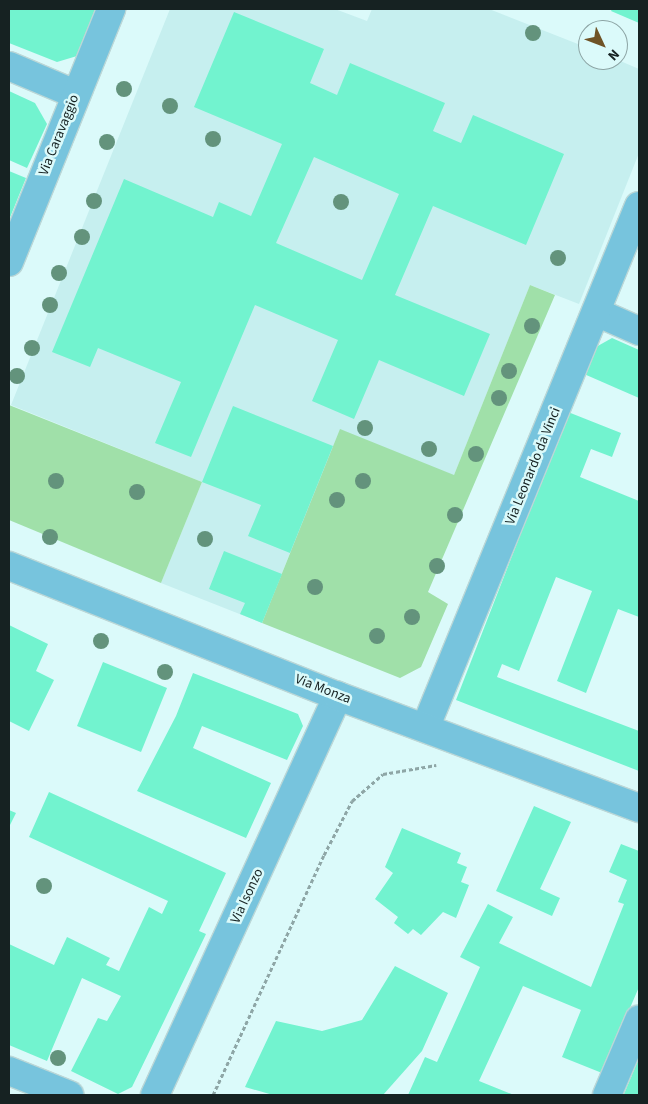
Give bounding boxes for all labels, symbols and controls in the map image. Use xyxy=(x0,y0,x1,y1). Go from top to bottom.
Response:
north arrow xyxy=(578,20,628,70)
text: N xyxy=(603,44,624,65)
street label: Via Caravaggio xyxy=(35,92,83,178)
street label: Via Leonardo da Vinci xyxy=(502,405,564,527)
street label: Via Monza xyxy=(293,671,353,707)
street label: Via Isonzo xyxy=(227,866,267,926)

